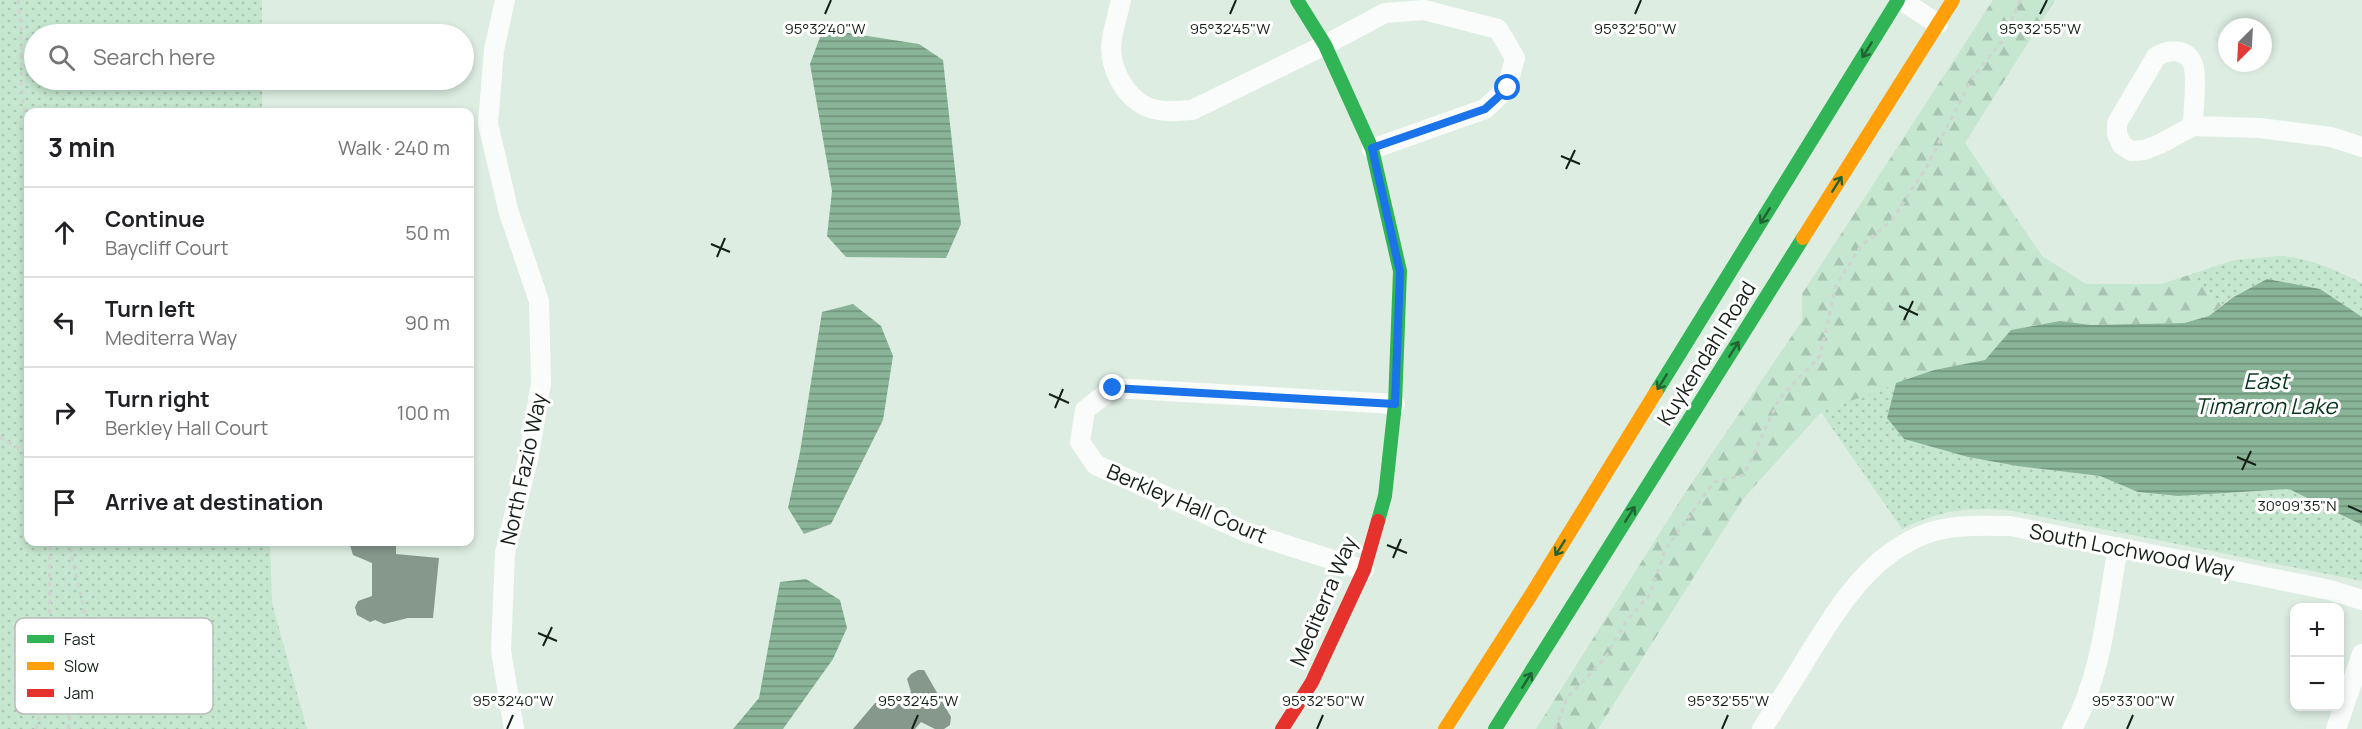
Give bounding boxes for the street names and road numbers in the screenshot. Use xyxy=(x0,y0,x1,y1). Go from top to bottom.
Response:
street label: Kuykendahl Road xyxy=(1650,275,1762,431)
street label: North Fazio Way xyxy=(493,390,553,548)
street label: Berkley Hall Court xyxy=(1103,457,1271,549)
street label: South Lochwood Way xyxy=(2027,516,2237,584)
street label: Mediterra Way xyxy=(1283,532,1363,670)

